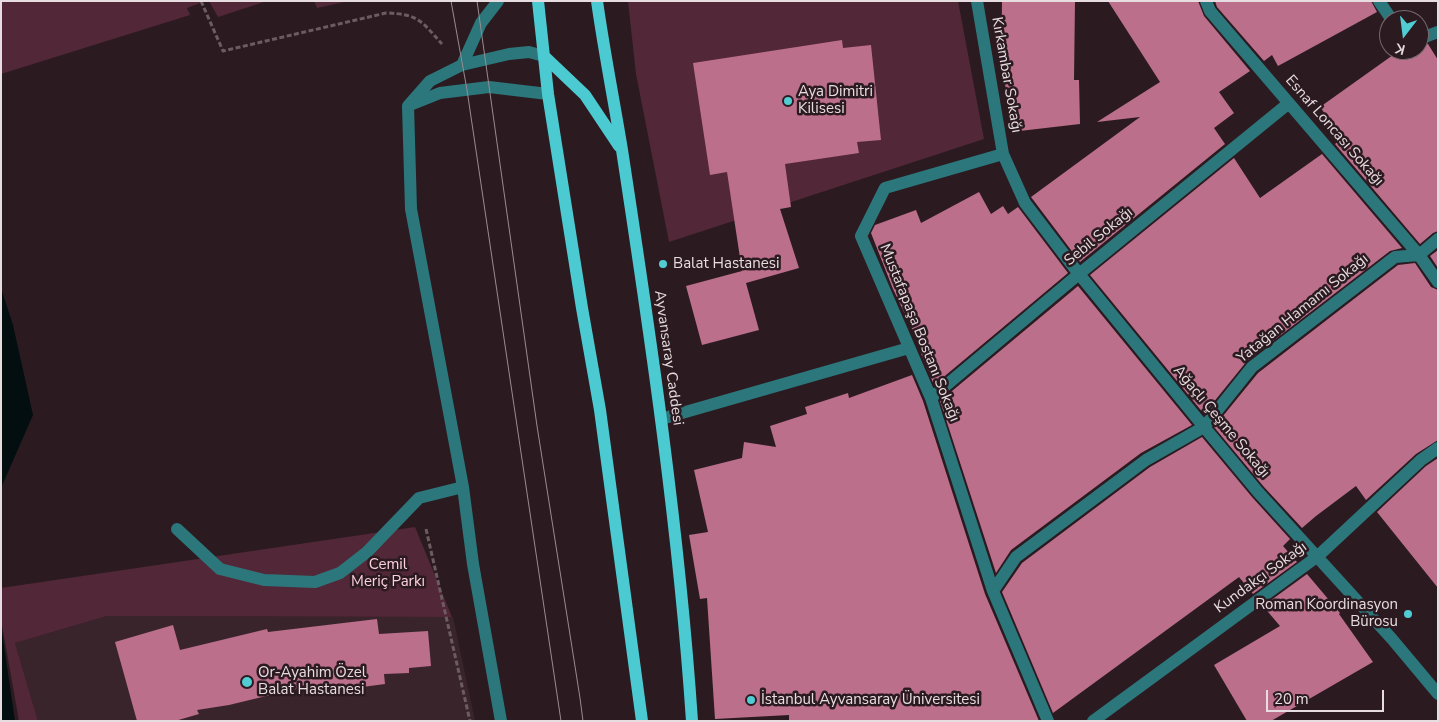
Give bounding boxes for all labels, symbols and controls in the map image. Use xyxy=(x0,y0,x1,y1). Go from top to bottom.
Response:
north arrow xyxy=(1379,10,1429,60)
street label: Kırkambar Sokağı xyxy=(987,16,1025,134)
text: K xyxy=(1393,39,1407,59)
street label: Esnaf Loncası Sokağı xyxy=(1281,72,1387,190)
place label: Aya Dimitri Kilisesi xyxy=(798,83,873,118)
marker: Aya Dimitri Kilisesi xyxy=(782,95,794,107)
street label: Sebil Sokağı xyxy=(1061,204,1137,270)
street label: Mustafapaşa Bostanı Sokağı xyxy=(875,242,963,424)
street label: Yatağan Hamamı Sokağı xyxy=(1234,251,1372,367)
place label: Balat Hastanesi xyxy=(673,255,779,273)
marker: Balat Hastanesi xyxy=(657,258,669,270)
street label: Ayvansaray Caddesi xyxy=(650,289,686,427)
street label: Ağaçlı Çeşme Sokağı xyxy=(1169,362,1273,482)
street label: Kundakçı Sokağı xyxy=(1211,538,1311,618)
park label: Cemil Meriç Parkı xyxy=(351,556,425,591)
place label: Roman Koordinasyon Bürosu xyxy=(1255,596,1398,631)
marker: Roman Koordinasyon Bürosu xyxy=(1402,608,1414,620)
place label: Or-Ayahim Özel Balat Hastanesi xyxy=(258,664,366,699)
marker: Or-Ayahim Özel Balat Hastanesi xyxy=(240,675,254,689)
scale bar xyxy=(1269,680,1386,712)
text: 20 m xyxy=(1274,689,1309,709)
place label: İstanbul Ayvansaray Üniversitesi xyxy=(761,691,980,709)
marker: İstanbul Ayvansaray Üniversitesi xyxy=(745,694,757,706)

